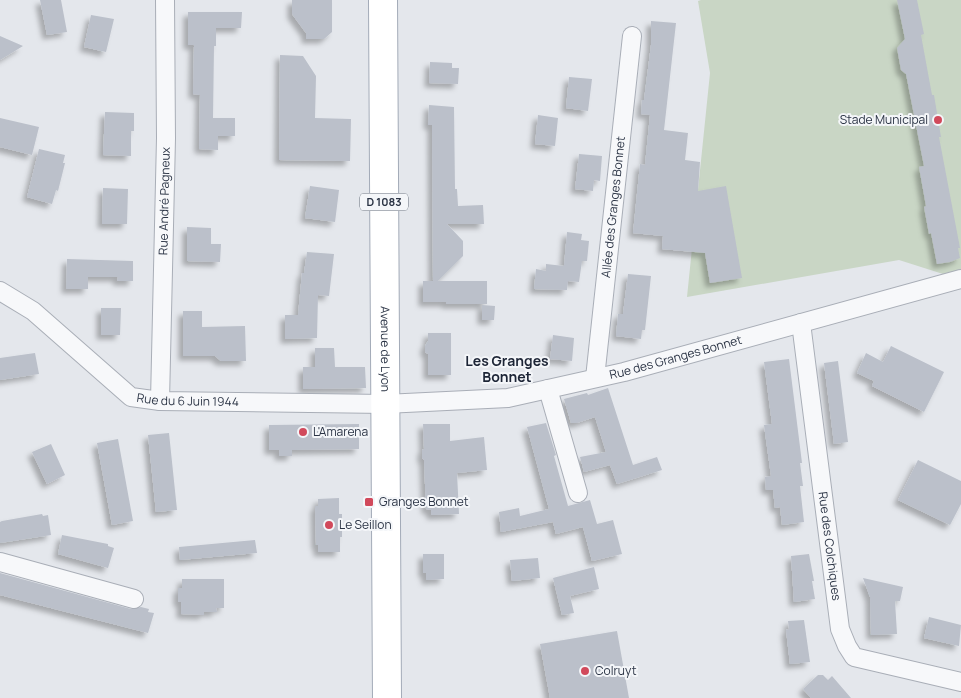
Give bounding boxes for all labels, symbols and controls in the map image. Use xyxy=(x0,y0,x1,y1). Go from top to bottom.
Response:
place label: Stade Municipal xyxy=(840,111,928,128)
marker: Stade Municipal xyxy=(932,114,944,126)
street label: Allée des Granges Bonnet xyxy=(597,135,629,279)
street label: Rue André Pagneux xyxy=(154,146,174,255)
road number: D 1083 xyxy=(360,193,408,210)
street label: Avenue de Lyon xyxy=(377,306,394,392)
street label: Rue des Granges Bonnet xyxy=(608,331,744,383)
district label: Les Granges Bonnet xyxy=(465,351,549,386)
street label: Rue du 6 Juin 1944 xyxy=(136,389,239,410)
place label: L'Amarena xyxy=(313,423,368,440)
marker: L'Amarena xyxy=(297,426,309,438)
street label: Rue des Colchiques xyxy=(815,491,845,602)
place label: Granges Bonnet xyxy=(379,493,469,510)
marker: Granges Bonnet xyxy=(363,496,375,508)
place label: Le Seillon xyxy=(339,516,392,533)
marker: Le Seillon xyxy=(323,519,335,531)
place label: Colruyt xyxy=(595,662,637,679)
marker: Colruyt xyxy=(579,665,591,677)

